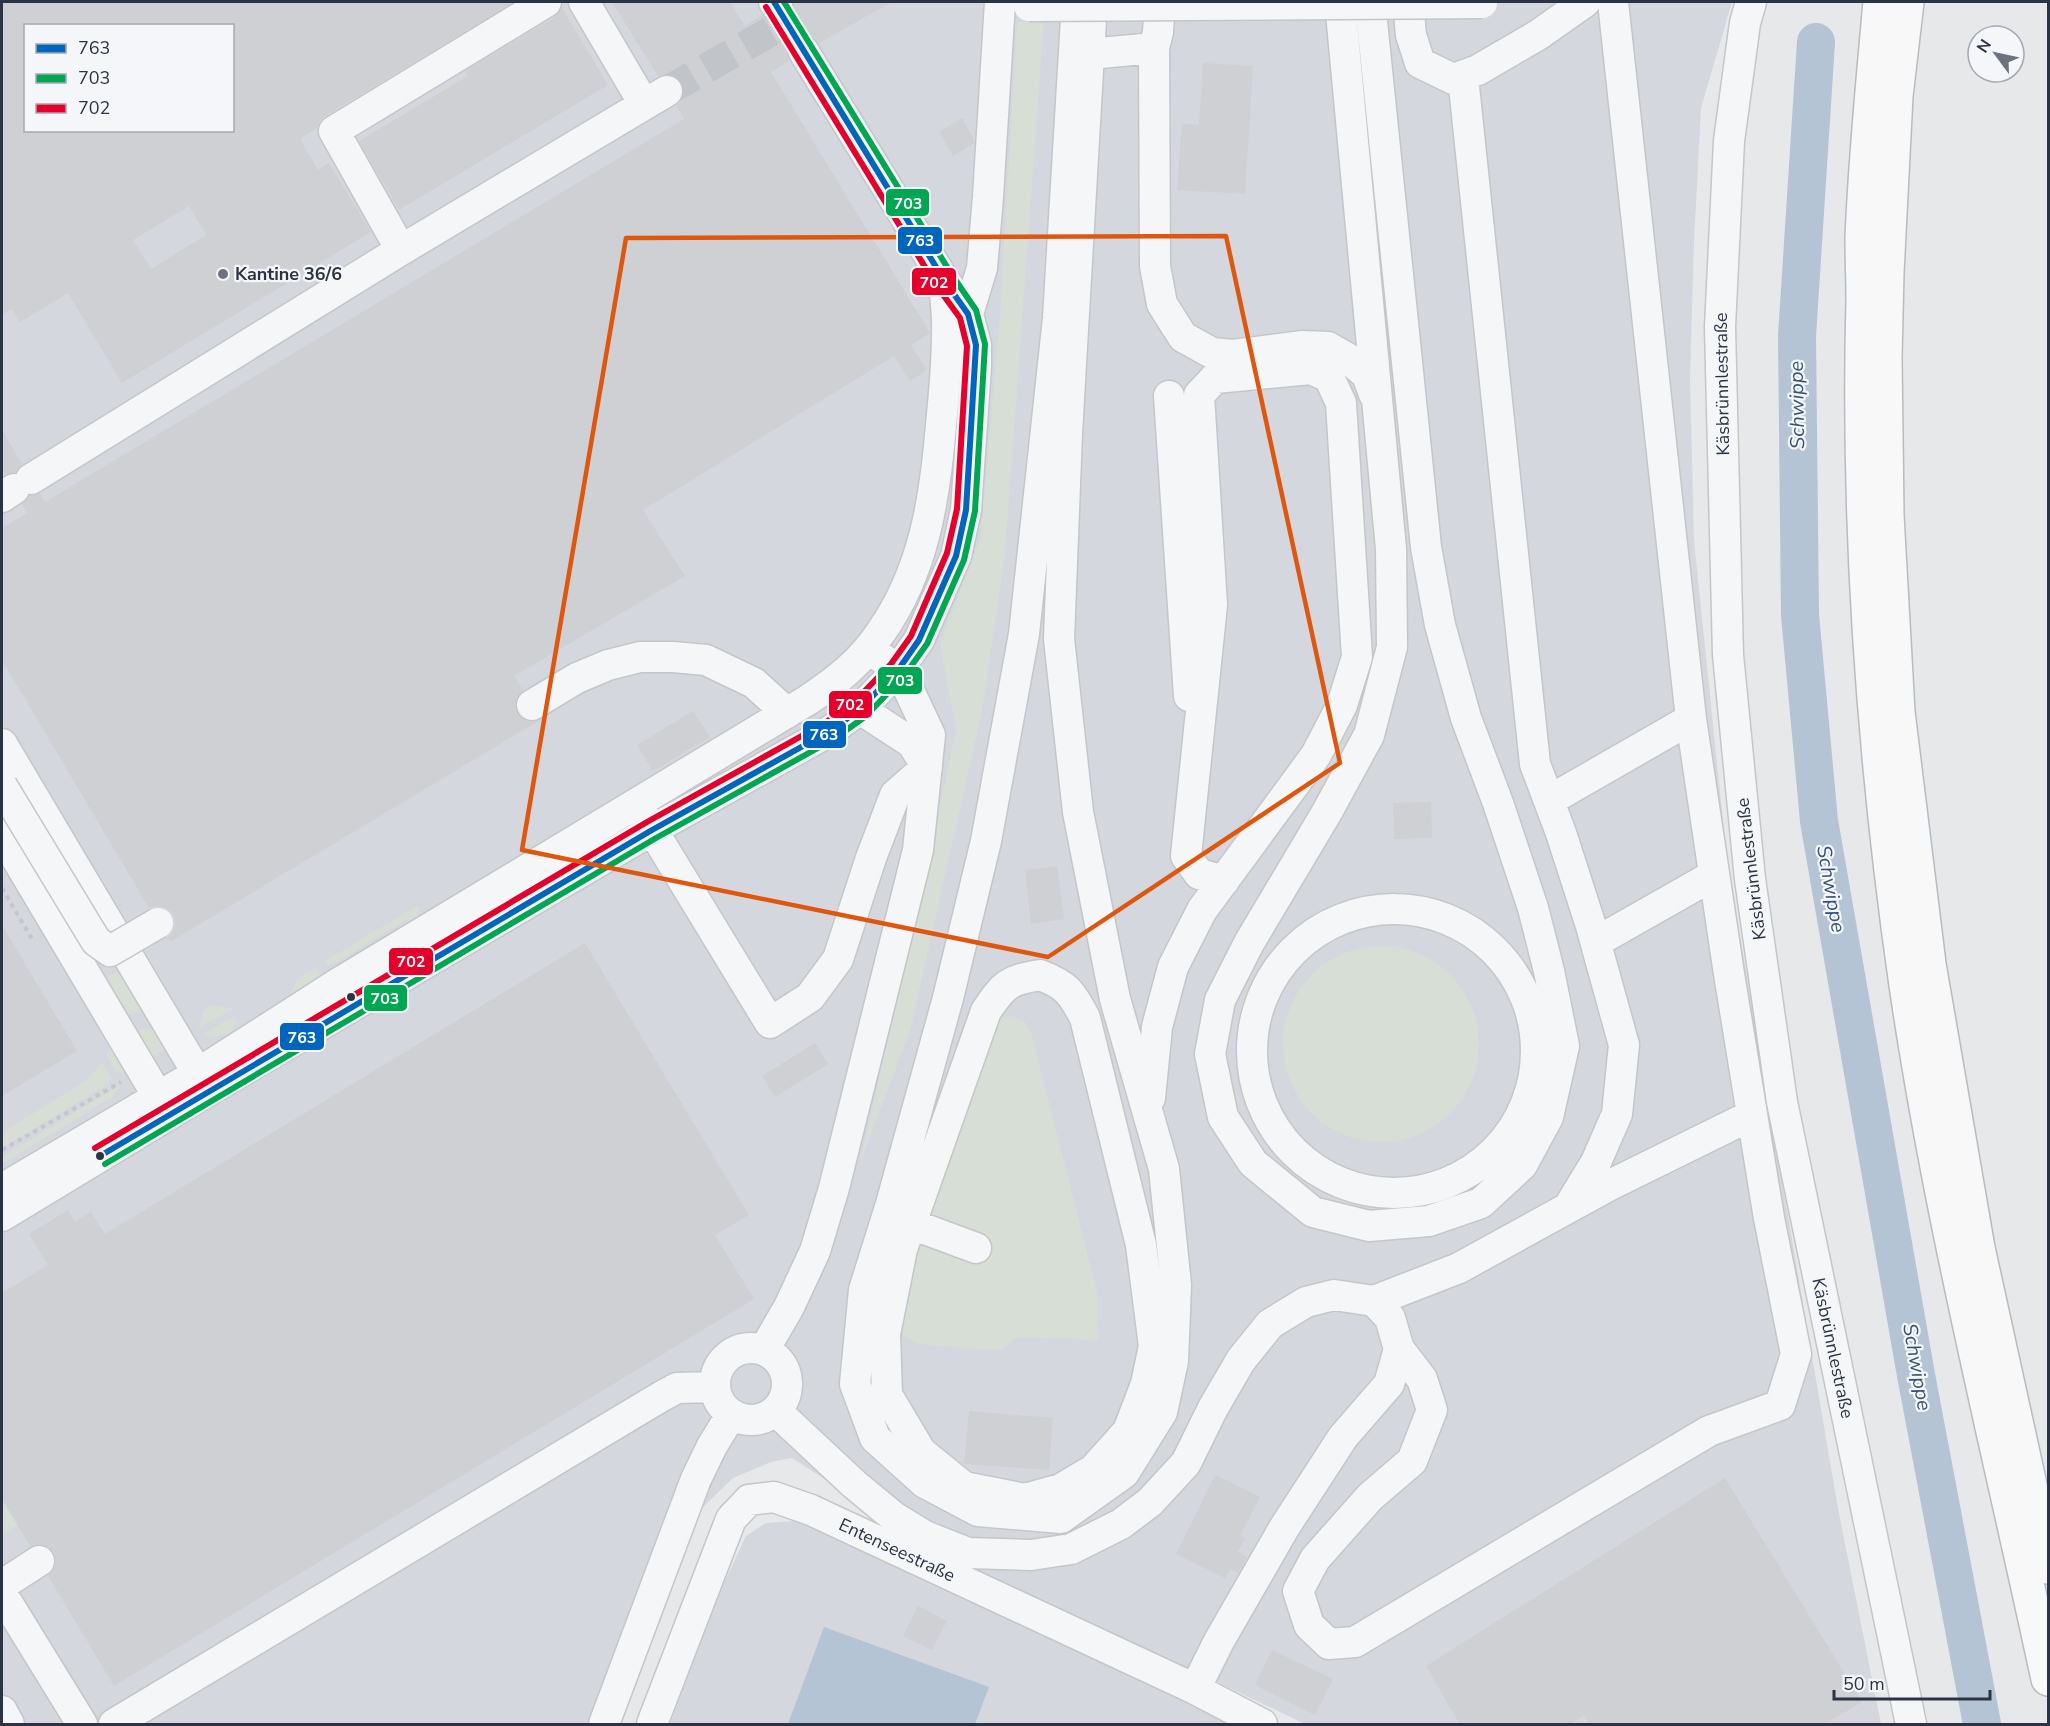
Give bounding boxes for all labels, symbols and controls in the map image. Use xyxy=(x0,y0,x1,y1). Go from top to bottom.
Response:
legend xyxy=(24,24,234,132)
north arrow xyxy=(1966,24,2026,84)
text: N xyxy=(1972,35,1997,57)
text: 763 xyxy=(78,36,110,60)
text: 703 xyxy=(78,66,110,90)
text: 702 xyxy=(78,96,110,120)
line badge: 703 xyxy=(885,188,930,217)
text: 703 xyxy=(894,193,922,215)
line badge: 763 xyxy=(897,226,943,255)
text: 763 xyxy=(906,230,934,252)
place label: Kantine 36/6 xyxy=(235,262,342,286)
marker: Kantine 36/6 xyxy=(216,267,230,281)
line badge: 702 xyxy=(911,267,957,296)
text: 702 xyxy=(920,272,948,294)
street label: Käsbrünnlestraße xyxy=(1709,312,1735,456)
water label: Schwippe xyxy=(1783,360,1811,449)
line badge: 703 xyxy=(877,666,923,695)
text: 703 xyxy=(886,670,914,692)
line badge: 702 xyxy=(828,690,873,719)
text: 702 xyxy=(836,694,864,716)
line badge: 763 xyxy=(802,720,847,749)
text: 763 xyxy=(810,724,838,746)
street label: Käsbrünnlestraße xyxy=(1730,796,1772,942)
water label: Schwippe xyxy=(1810,843,1852,935)
line badge: 702 xyxy=(388,947,434,976)
text: 702 xyxy=(397,951,425,973)
line badge: 703 xyxy=(363,984,408,1012)
text: 703 xyxy=(371,988,399,1010)
unlabelled marker xyxy=(345,991,357,1003)
line badge: 763 xyxy=(279,1022,325,1051)
text: 763 xyxy=(288,1027,316,1049)
unlabelled marker xyxy=(94,1150,106,1162)
street label: Käsbrünnlestraße xyxy=(1806,1275,1860,1421)
water label: Schwippe xyxy=(1896,1321,1938,1413)
street label: Entenseestraße xyxy=(835,1513,959,1587)
scale bar xyxy=(1834,1663,1990,1701)
text: 50 m xyxy=(1843,1672,1885,1696)

